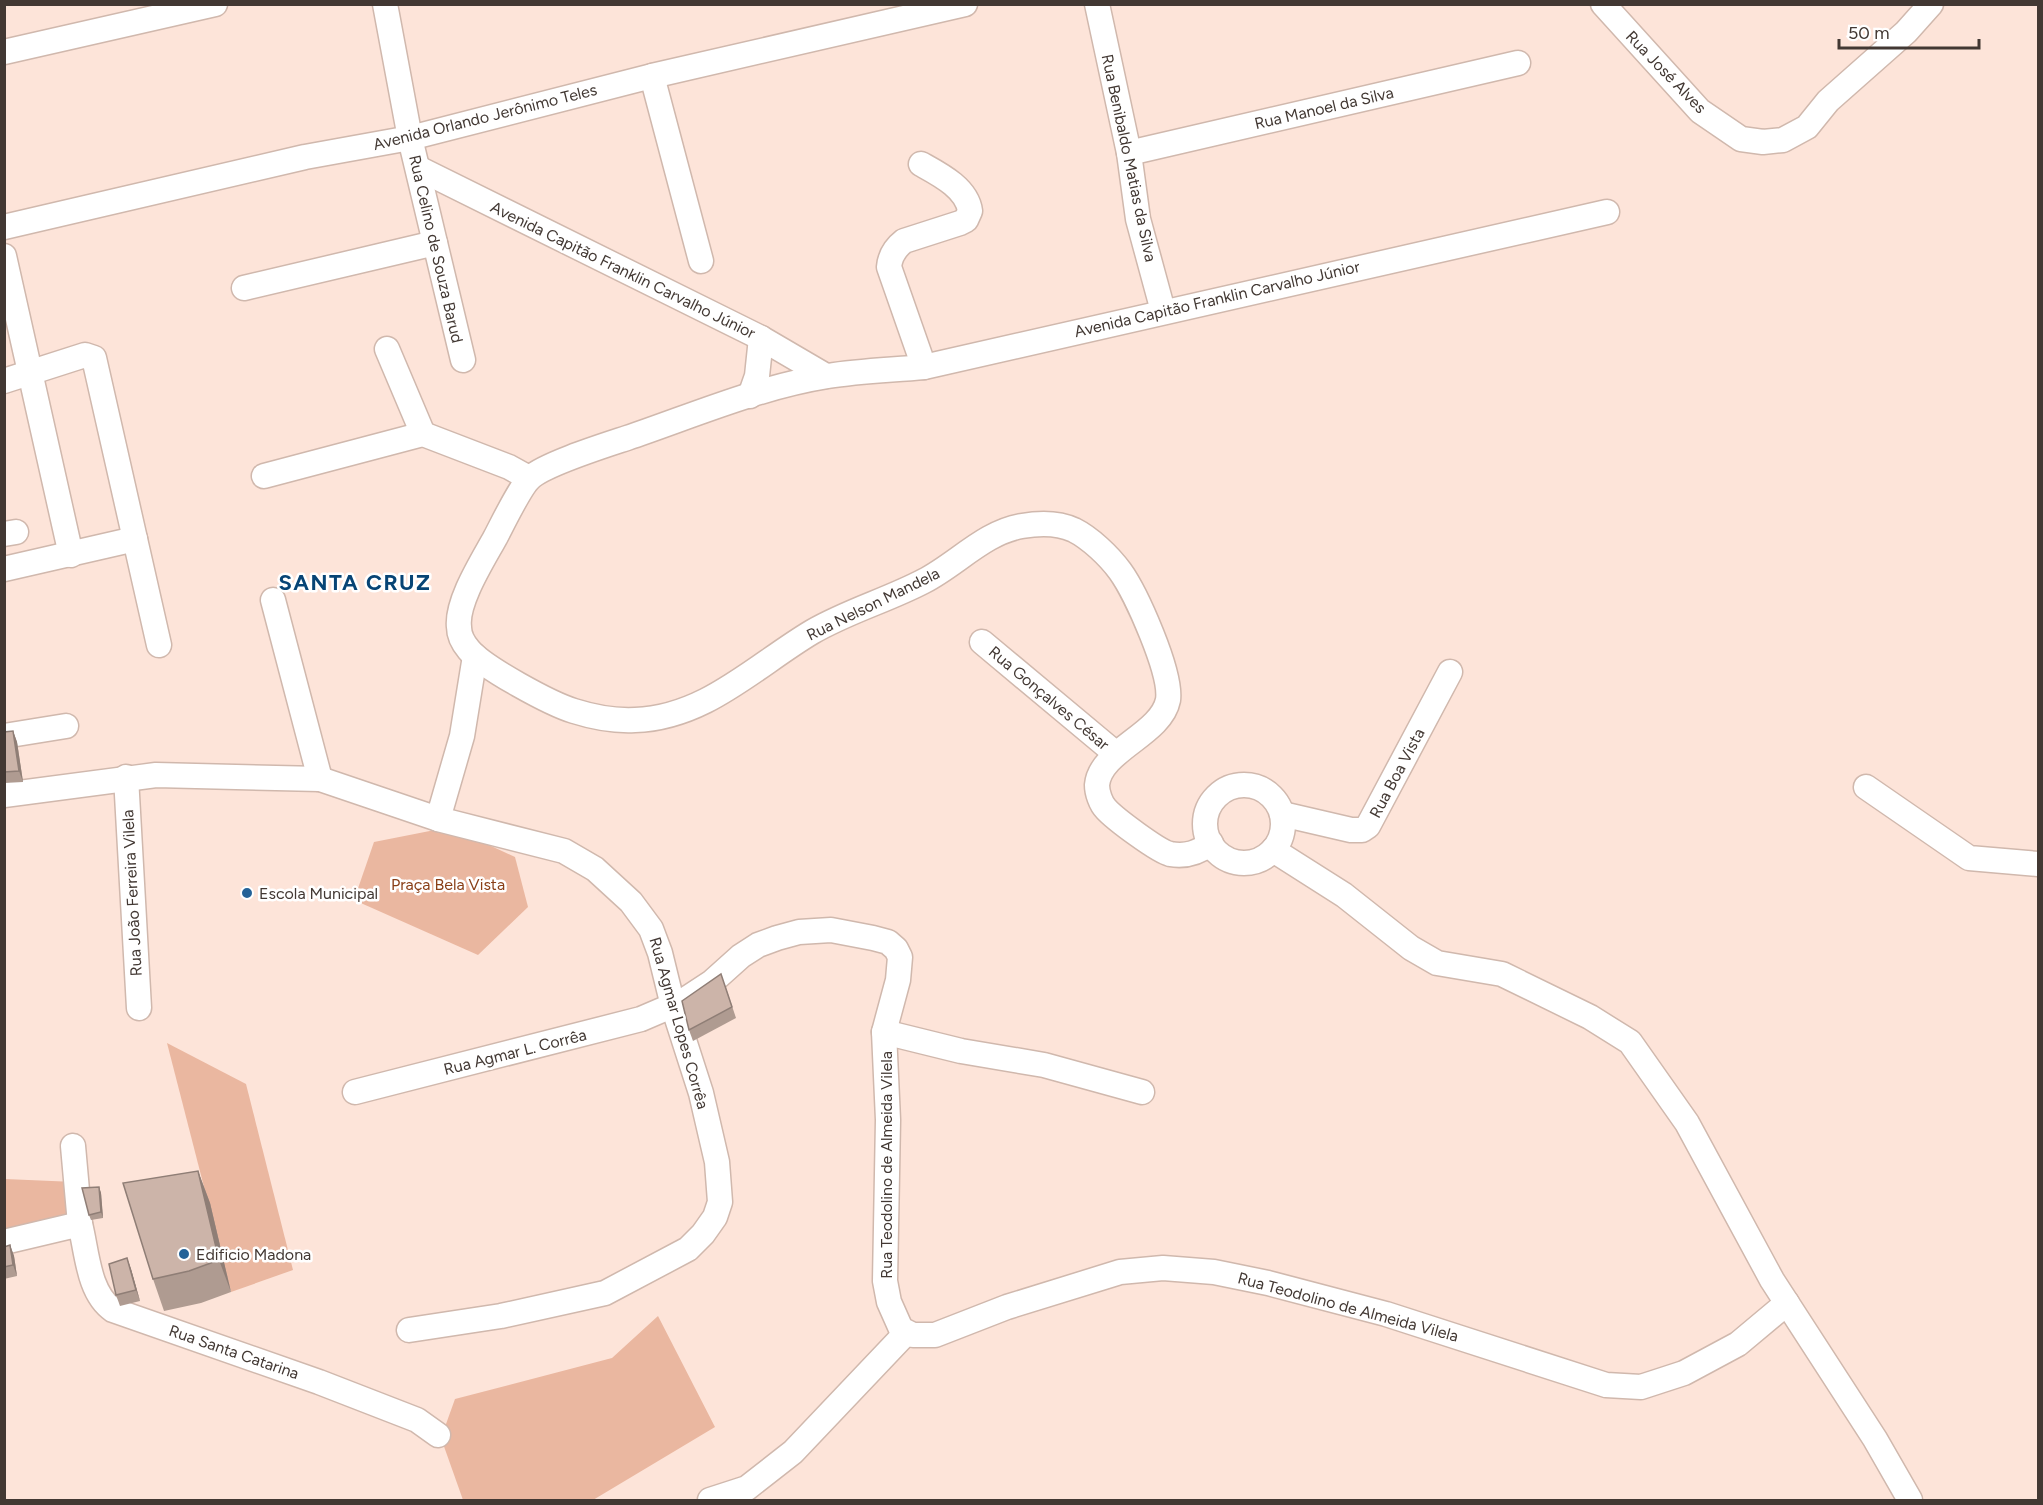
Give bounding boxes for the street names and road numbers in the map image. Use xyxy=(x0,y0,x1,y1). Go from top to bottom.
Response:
street label: Rua José Alves xyxy=(1622,27,1710,117)
street label: Rua Benibaldo Matias da Silva xyxy=(1098,52,1160,264)
street label: Avenida Orlando Jerônimo Teles xyxy=(371,80,599,154)
street label: Rua Manoel da Silva xyxy=(1253,83,1395,133)
street label: Rua Celino de Souza Barud xyxy=(405,153,467,345)
street label: Avenida Capitão Franklin Carvalho Júnior xyxy=(487,197,759,343)
street label: Avenida Capitão Franklin Carvalho Júnior xyxy=(1072,257,1362,341)
street label: Rua Nelson Mandela xyxy=(803,564,943,644)
street label: Rua Gonçalves César xyxy=(985,642,1114,754)
street label: Rua Boa Vista xyxy=(1365,725,1429,821)
street label: Rua João Ferreira Vilela xyxy=(118,809,146,977)
street label: Rua Agmar Lopes Corrêa xyxy=(645,935,713,1111)
street label: Rua Agmar L. Corrêa xyxy=(442,1025,588,1079)
street label: Rua Teodolino de Almeida Vilela xyxy=(877,1051,896,1279)
street label: Rua Teodolino de Almeida Vilela xyxy=(1236,1268,1460,1346)
street label: Rua Santa Catarina xyxy=(167,1321,301,1383)

